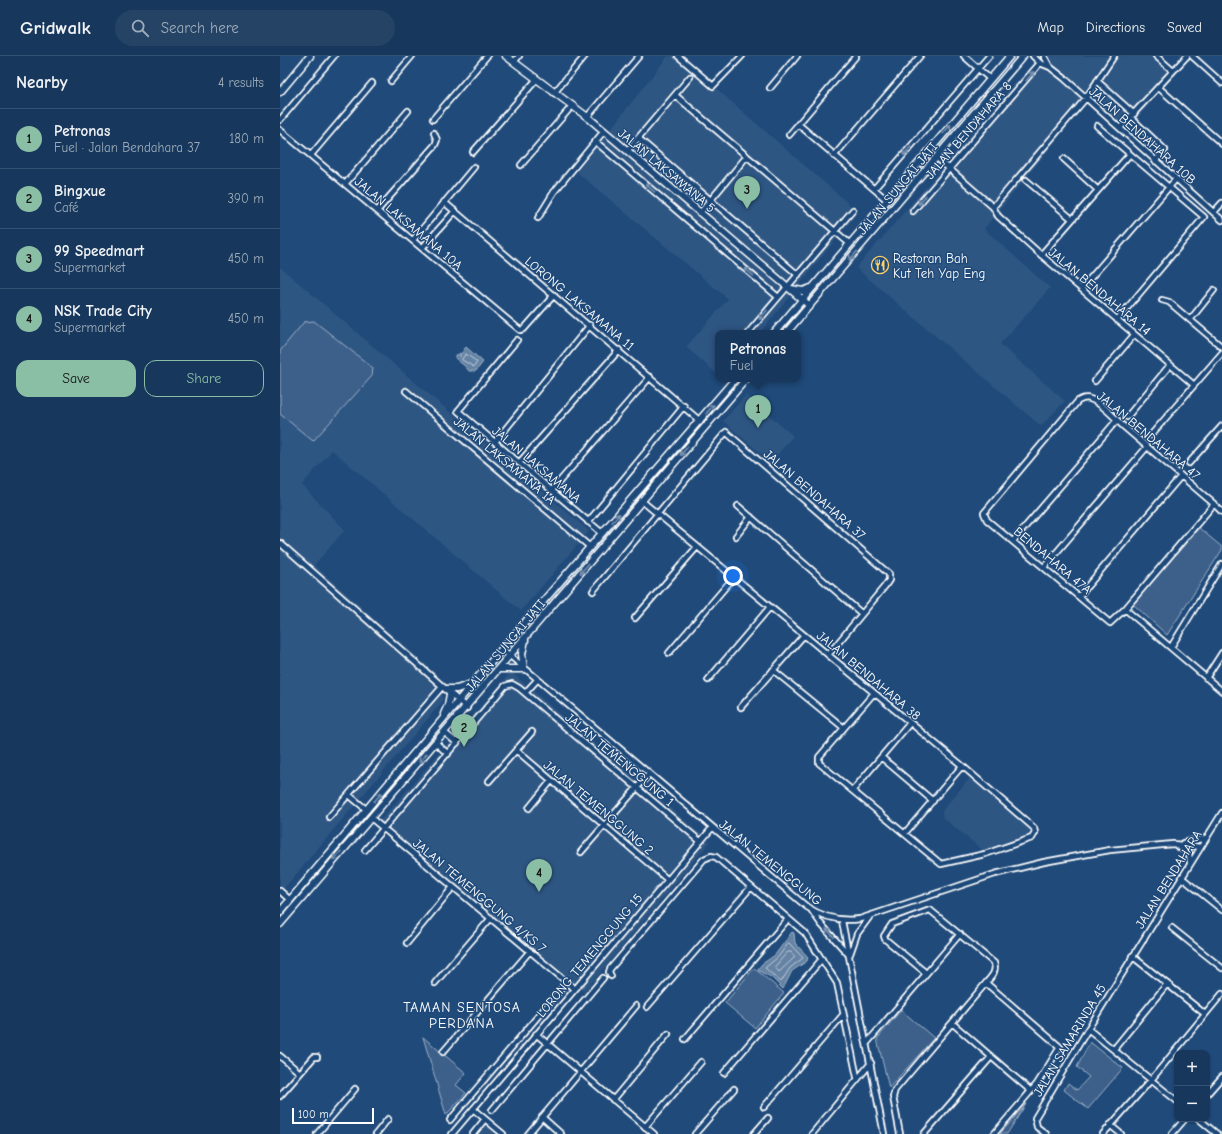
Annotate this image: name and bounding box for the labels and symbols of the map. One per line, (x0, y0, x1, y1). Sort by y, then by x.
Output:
one-way arrow (1025, 70, 1034, 81)
street label: JALAN BENDAHARA 8 (922, 78, 1015, 182)
street label: JALAN BENDAHARA 10B (1086, 84, 1199, 187)
one-way arrow (943, 124, 952, 134)
street label: JALAN LAKSAMANA 5 (615, 125, 718, 215)
street label: JALAN SUNGAI JATI (854, 139, 940, 238)
one-way arrow (902, 145, 911, 156)
street label: JALAN LAKSAMANA 10A (352, 174, 466, 273)
pin: 3 (734, 176, 760, 209)
one-way arrow (644, 183, 655, 192)
one-way arrow (918, 195, 927, 206)
street label: JALAN BENDAHARA 14 (1046, 244, 1154, 338)
one-way arrow (848, 251, 857, 262)
place label: Restoran Bah Kut Teh Yap Eng (893, 251, 985, 281)
street label: LORONG LAKSAMANA 11 (522, 253, 637, 353)
restaurant icon: Restoran Bah Kut Teh Yap Eng (870, 255, 890, 275)
one-way arrow (743, 267, 754, 276)
one-way arrow (759, 310, 768, 320)
street label: JALAN BENDAHARA 47 (1094, 388, 1203, 483)
pin: 1 (745, 395, 771, 428)
one-way arrow (706, 403, 715, 414)
street label: JALAN LAKSAMANA 1A (451, 413, 559, 507)
street label: JALAN LAKSAMANA (489, 422, 585, 506)
one-way arrow (679, 446, 689, 456)
street label: JALAN BENDAHARA 37 (761, 446, 869, 543)
one-way arrow (611, 513, 620, 523)
street label: BENDAHARA 47A (1011, 524, 1095, 598)
one-way arrow (579, 564, 588, 574)
your location (723, 566, 743, 586)
street label: JALAN SUNGAI JATI (462, 596, 548, 695)
street label: JALAN BENDAHARA 38 (814, 628, 924, 723)
street label: JALAN TEMENGGUNG 1 (562, 710, 677, 809)
pin: 2 (451, 714, 477, 747)
one-way arrow (418, 753, 427, 763)
street label: JALAN TEMENGGUNG 2 (541, 757, 657, 858)
one-way arrow (373, 792, 382, 803)
street label: JALAN TEMENGGUNG (716, 816, 825, 908)
street label: JALAN BENDAHARA (1132, 827, 1205, 931)
street label: JALAN TEMENGGUNG 4/KS 7 (410, 835, 550, 955)
one-way arrow (333, 851, 342, 862)
pin: 4 (526, 859, 552, 892)
street label: LORONG TEMENGGUNG 15 (533, 890, 645, 1020)
one-way arrow (825, 928, 834, 938)
street label: JALAN SAMARINDA 45 (1030, 981, 1109, 1099)
district label: TAMAN SENTOSA PERDANA (403, 999, 521, 1032)
scale bar (292, 1106, 374, 1125)

